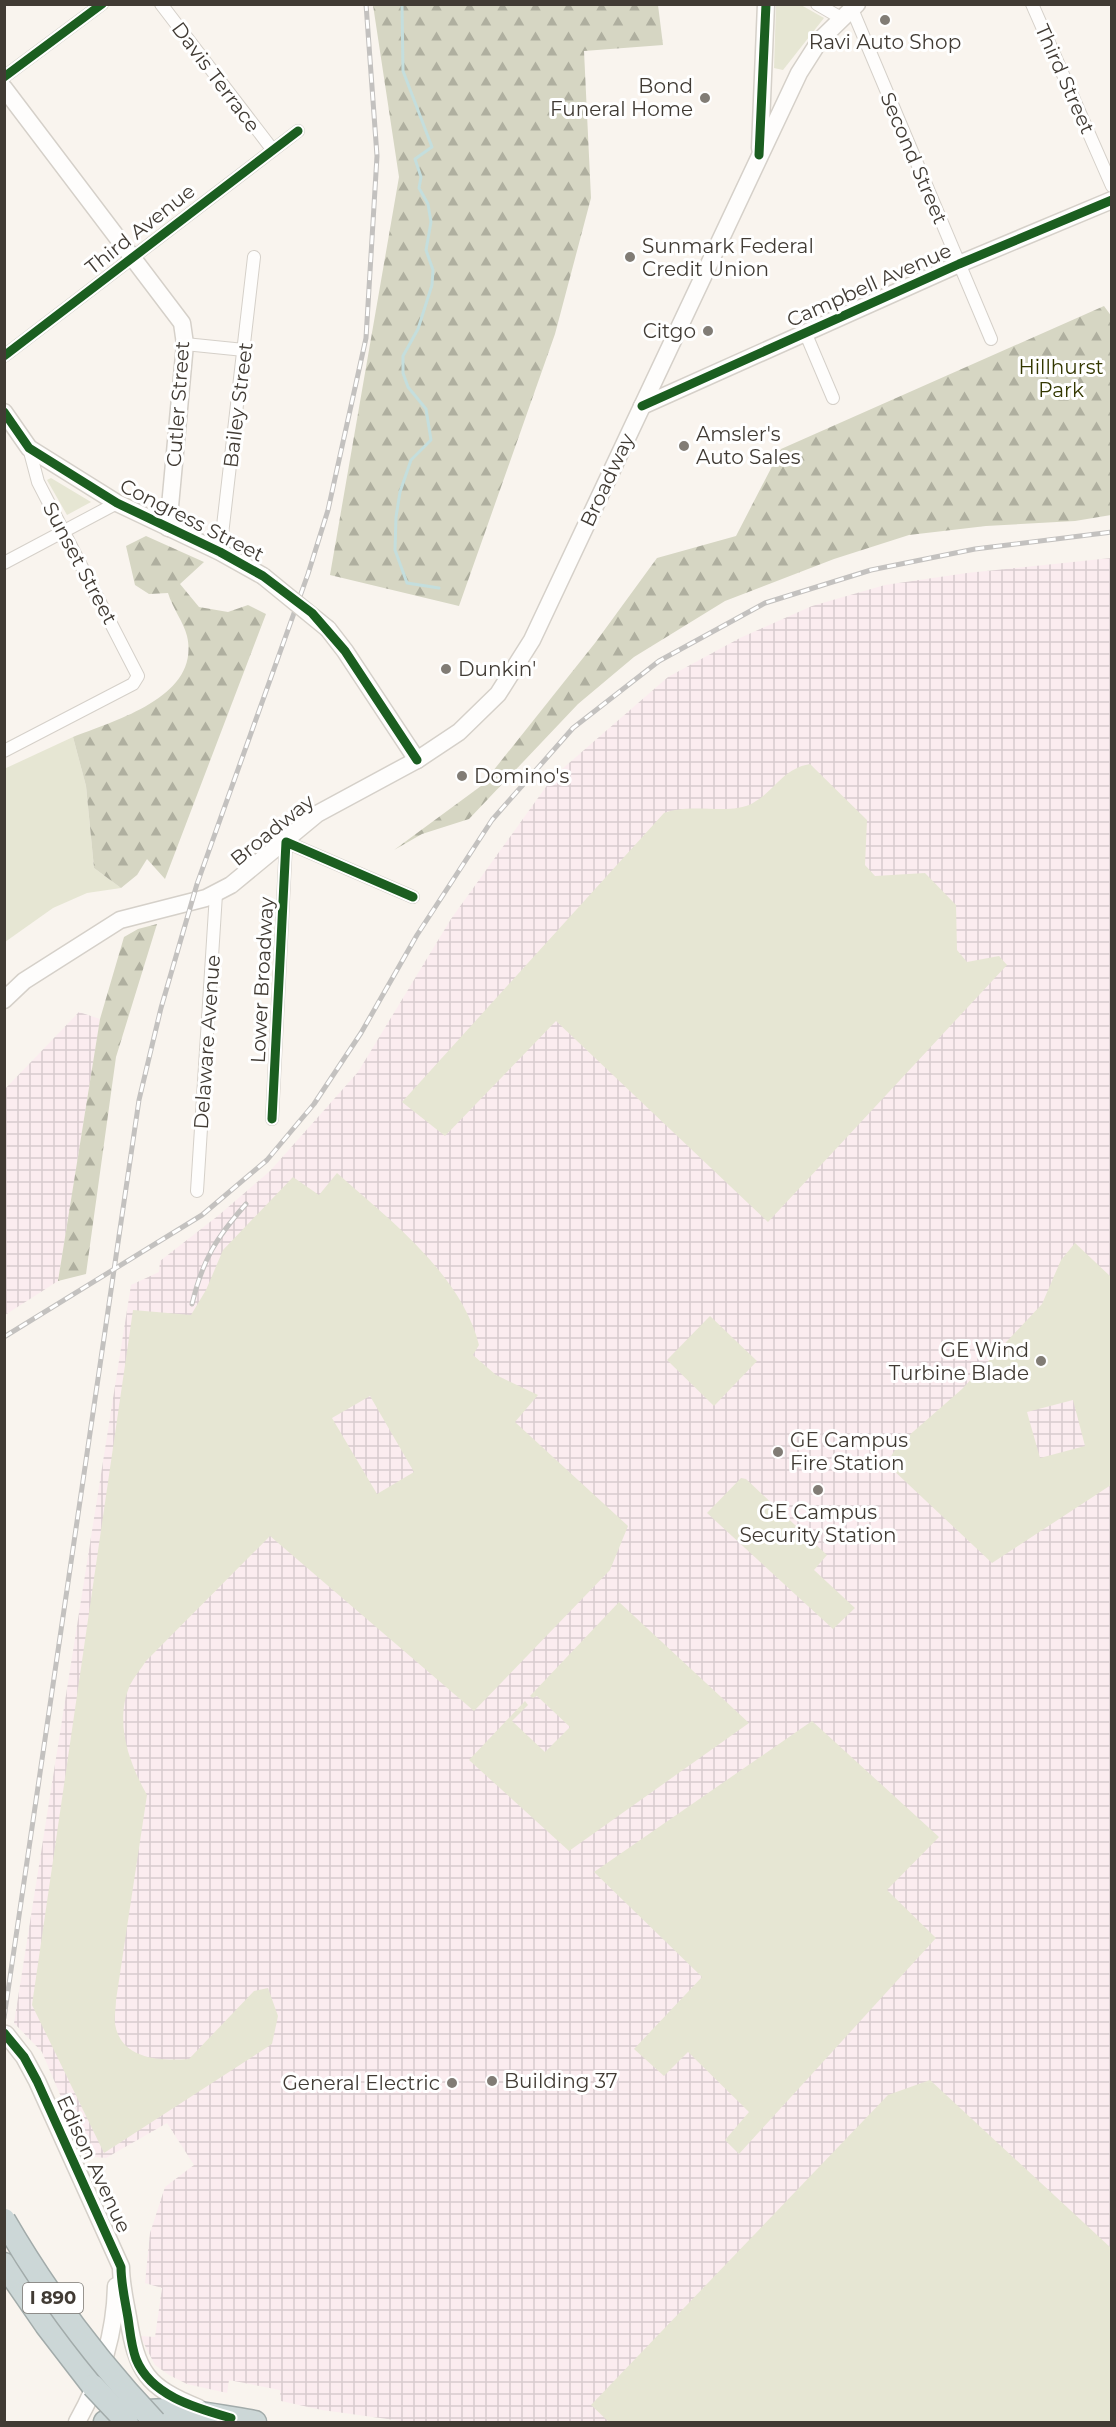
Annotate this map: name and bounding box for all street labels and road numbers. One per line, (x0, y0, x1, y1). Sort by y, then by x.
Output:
street label: Davis Terrace (167, 17, 265, 137)
street label: Third Street (1030, 20, 1100, 138)
street label: Second Street (875, 89, 953, 227)
street label: Third Avenue (80, 179, 200, 279)
street label: Campbell Avenue (783, 238, 955, 332)
street label: Cutler Street (162, 340, 194, 468)
street label: Bailey Street (218, 341, 258, 469)
street label: Broadway (575, 429, 639, 530)
street label: Congress Street (116, 473, 268, 567)
street label: Sunset Street (38, 498, 122, 628)
street label: Broadway (226, 789, 319, 871)
street label: Lower Broadway (246, 896, 278, 1064)
street label: Delaware Avenue (189, 954, 225, 1130)
street label: Edison Avenue (52, 2092, 136, 2236)
road number: I 890 (23, 2283, 83, 2313)

